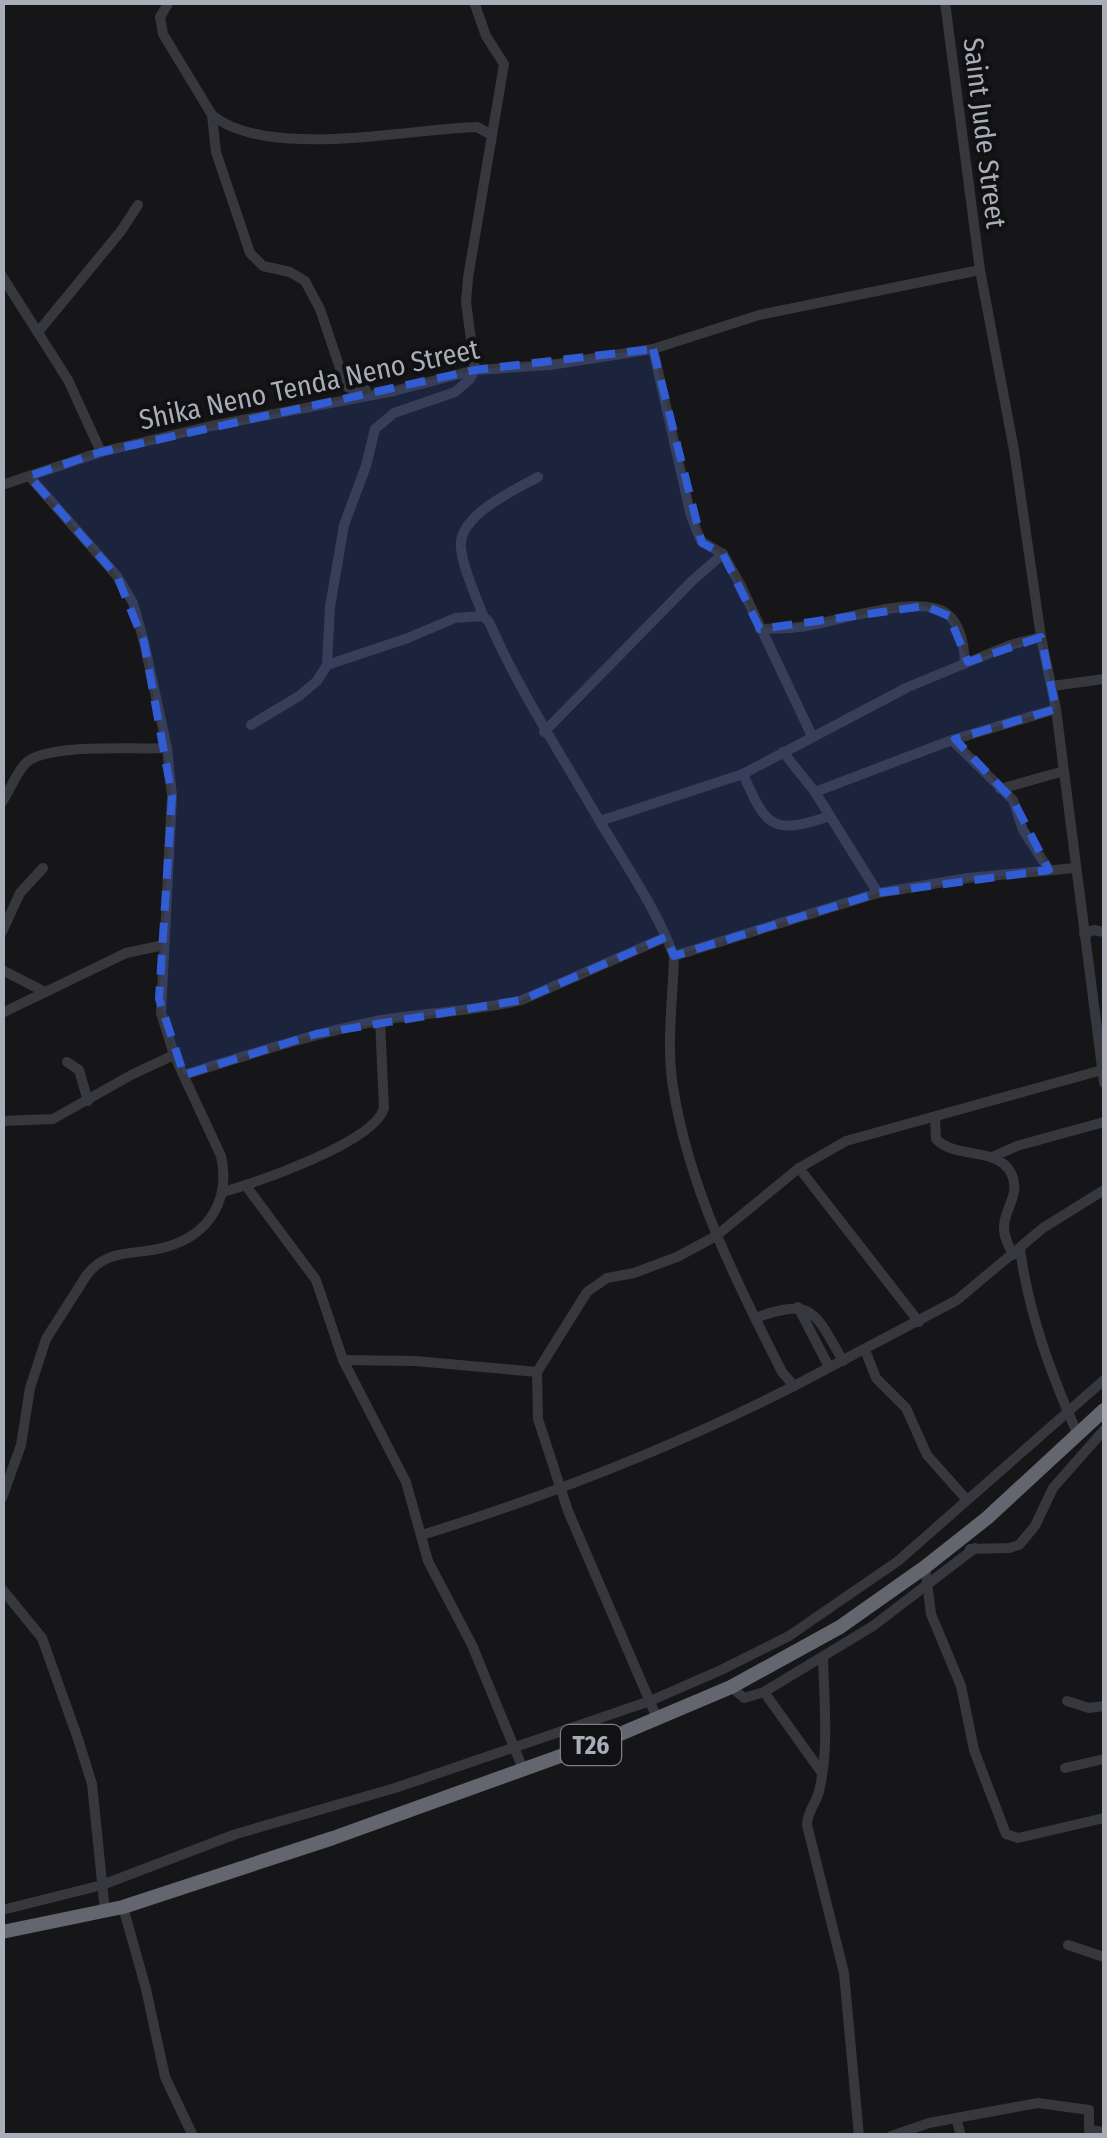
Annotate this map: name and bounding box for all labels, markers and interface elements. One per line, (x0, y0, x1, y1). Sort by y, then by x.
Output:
street label: Saint Jude Street (956, 36, 1013, 231)
street label: Shika Neno Tenda Neno Street (136, 332, 483, 437)
road number: T26 (561, 1725, 621, 1765)

